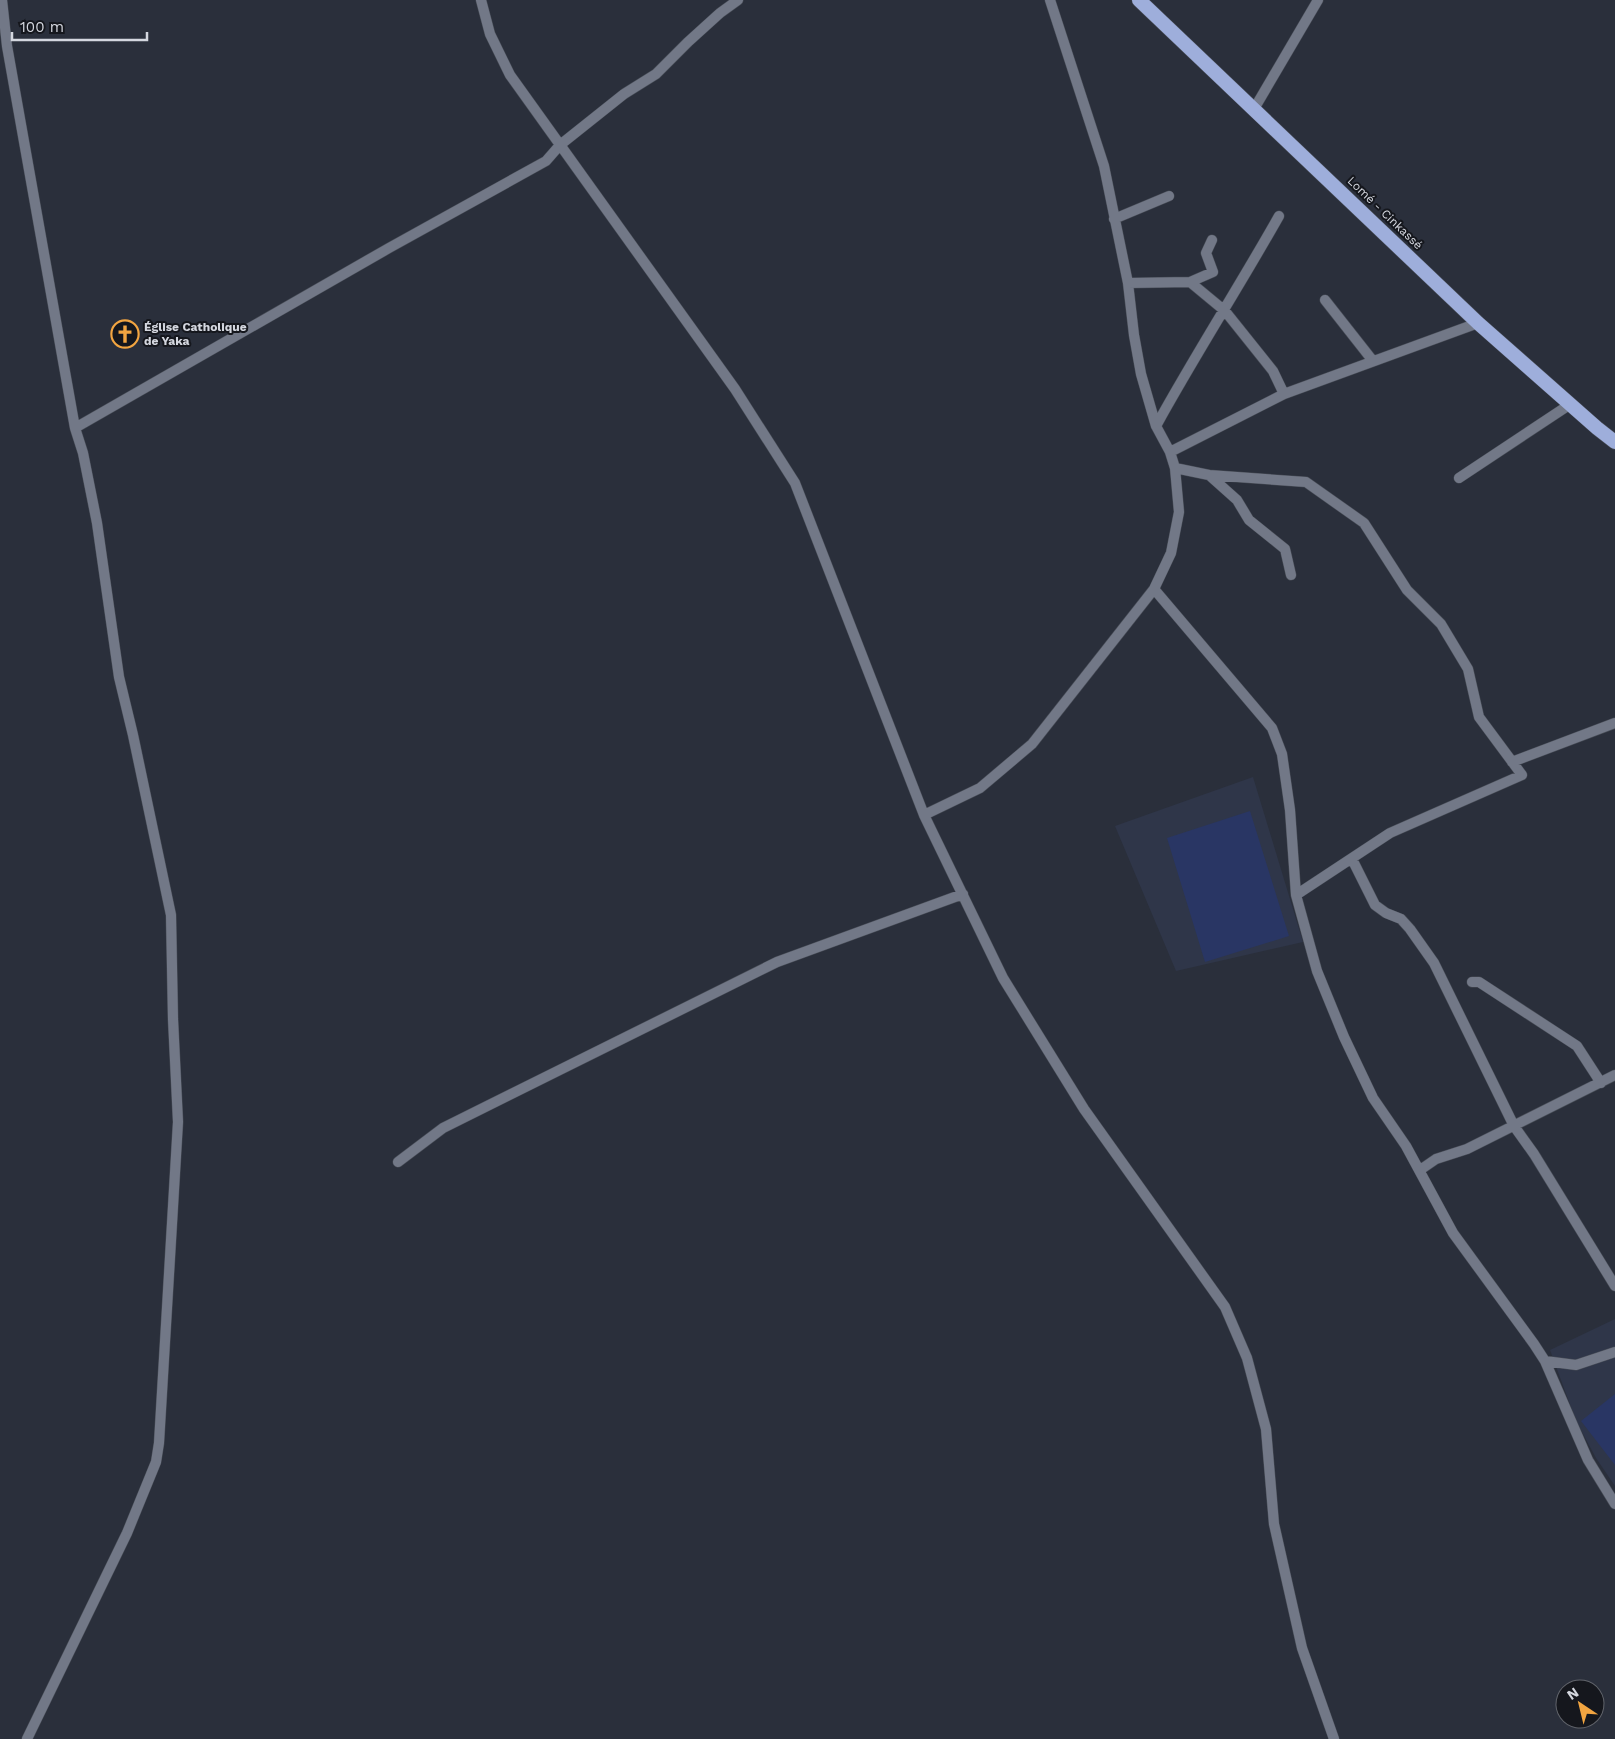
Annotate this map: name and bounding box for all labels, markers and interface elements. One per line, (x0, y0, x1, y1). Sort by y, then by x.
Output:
scale bar (12, 10, 148, 42)
text: 100 m (20, 18, 64, 36)
street label: Lomé - Cinkassé (1345, 174, 1425, 252)
church icon: Église Catholique de Yaka (110, 319, 140, 349)
place label: Église Catholique de Yaka (144, 320, 247, 348)
north arrow (1555, 1679, 1605, 1729)
text: N (1564, 1684, 1581, 1703)

